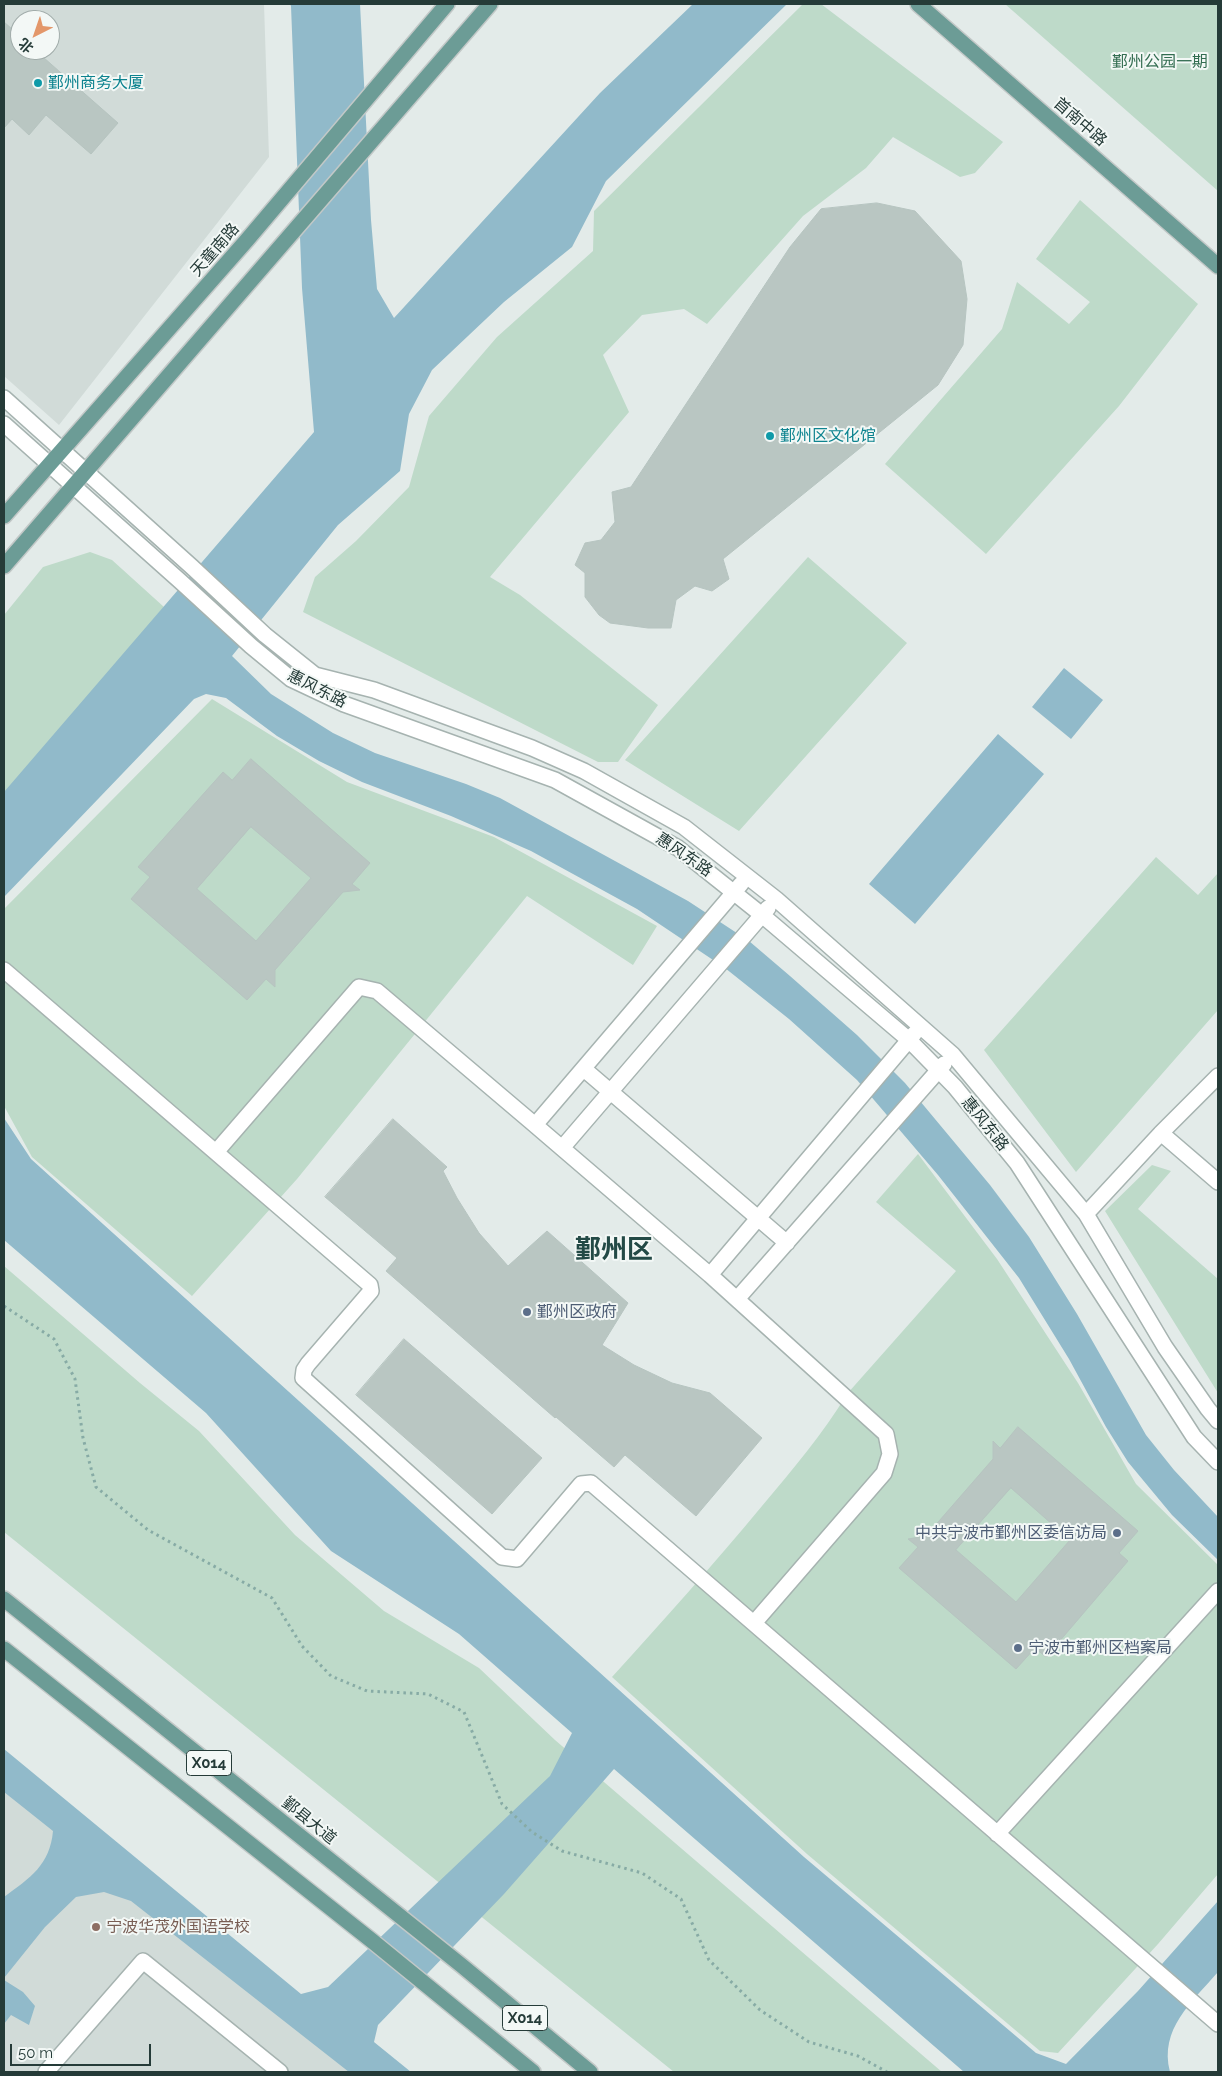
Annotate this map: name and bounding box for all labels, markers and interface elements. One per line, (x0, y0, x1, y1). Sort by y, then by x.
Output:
north arrow (10, 10, 60, 60)
text: 北 (15, 35, 36, 56)
park label: 鄞州公园一期 (1112, 52, 1208, 72)
place label: 鄞州商务大厦 (48, 73, 144, 93)
marker: 鄞州商务大厦 (32, 77, 44, 89)
street label: 首南中路 (1050, 94, 1110, 150)
street label: 天童南路 (187, 220, 243, 280)
place label: 鄞州区文化馆 (780, 426, 876, 446)
marker: 鄞州区文化馆 (764, 430, 776, 442)
street label: 惠风东路 (284, 666, 350, 712)
street label: 惠风东路 (652, 829, 716, 881)
street label: 惠风东路 (957, 1093, 1013, 1155)
district label: 鄞州区 (575, 1234, 653, 1266)
place label: 鄞州区政府 (537, 1302, 617, 1322)
marker: 鄞州区政府 (521, 1306, 533, 1318)
place label: 中共宁波市鄞州区委信访局 (915, 1523, 1107, 1543)
marker: 中共宁波市鄞州区委信访局 (1111, 1527, 1123, 1539)
place label: 宁波市鄞州区档案局 (1028, 1638, 1172, 1658)
marker: 宁波市鄞州区档案局 (1012, 1642, 1024, 1654)
road number: X014 (186, 1750, 232, 1776)
street label: 鄞县大道 (278, 1793, 340, 1849)
place label: 宁波华茂外国语学校 (106, 1917, 250, 1937)
marker: 宁波华茂外国语学校 (90, 1921, 102, 1933)
road number: X014 (502, 2006, 548, 2030)
scale bar (12, 2034, 154, 2066)
text: 50 m (18, 2044, 53, 2062)

